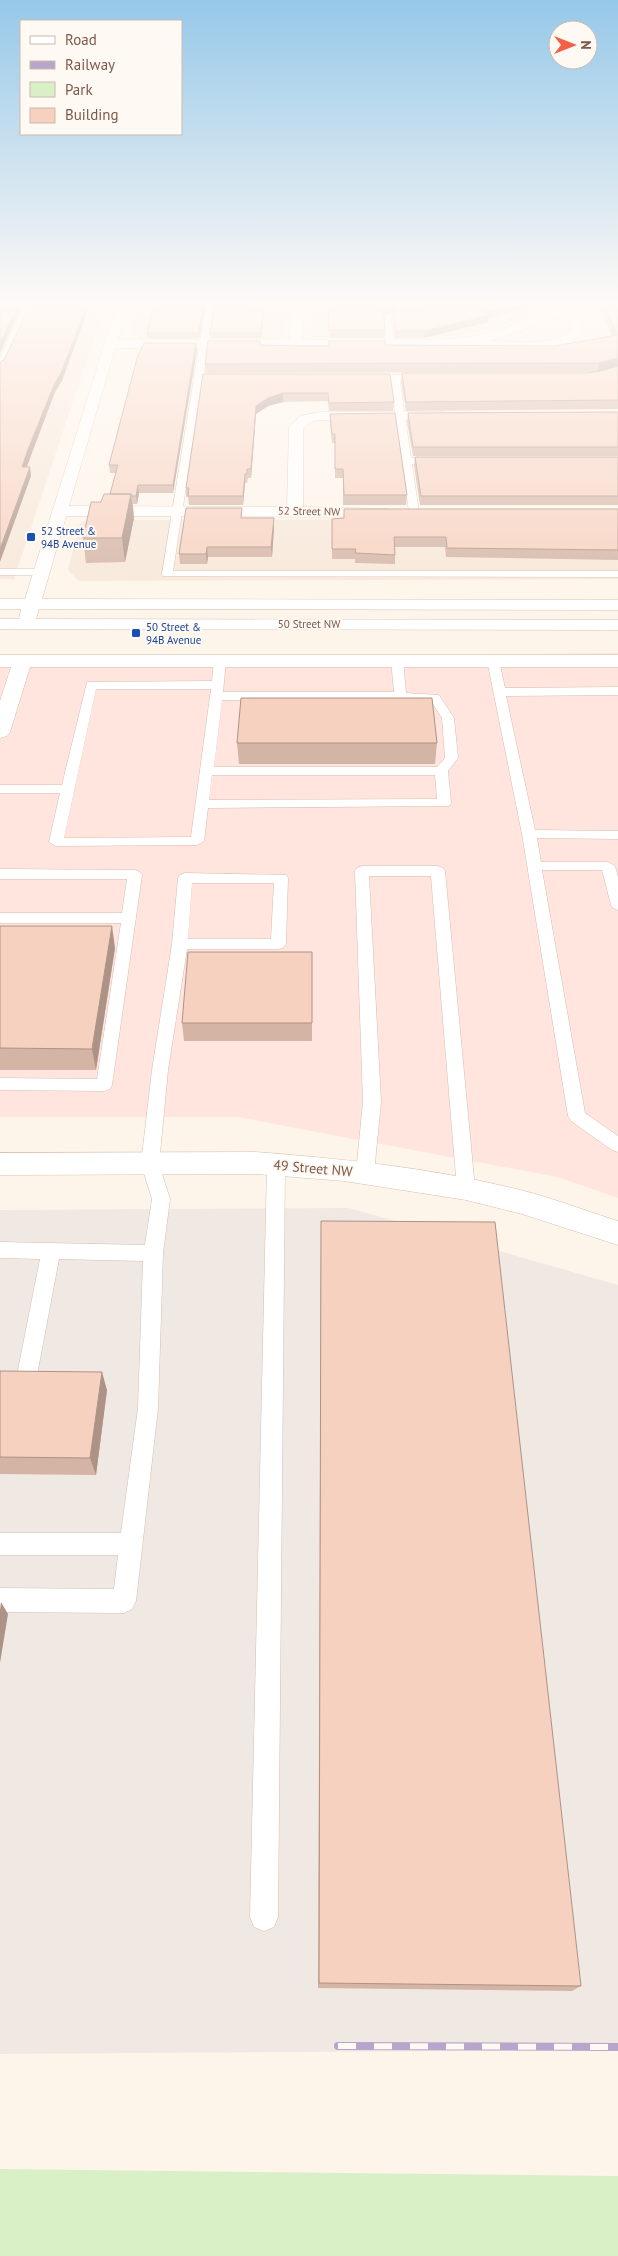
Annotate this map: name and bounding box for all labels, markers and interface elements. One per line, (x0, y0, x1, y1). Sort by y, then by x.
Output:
legend (20, 20, 182, 135)
north arrow (548, 20, 598, 70)
text: Road (65, 30, 97, 49)
text: N (577, 40, 595, 50)
text: Railway (65, 55, 115, 74)
text: Park (65, 80, 93, 99)
text: Building (65, 105, 119, 124)
street label: 52 Street NW (278, 503, 341, 519)
place label: 52 Street & 94B Avenue (41, 524, 97, 551)
marker: 52 Street & 94B Avenue (25, 531, 37, 543)
street label: 50 Street NW (278, 617, 341, 631)
place label: 50 Street & 94B Avenue (146, 620, 202, 647)
marker: 50 Street & 94B Avenue (130, 627, 142, 639)
street label: 49 Street NW (273, 1156, 354, 1180)

